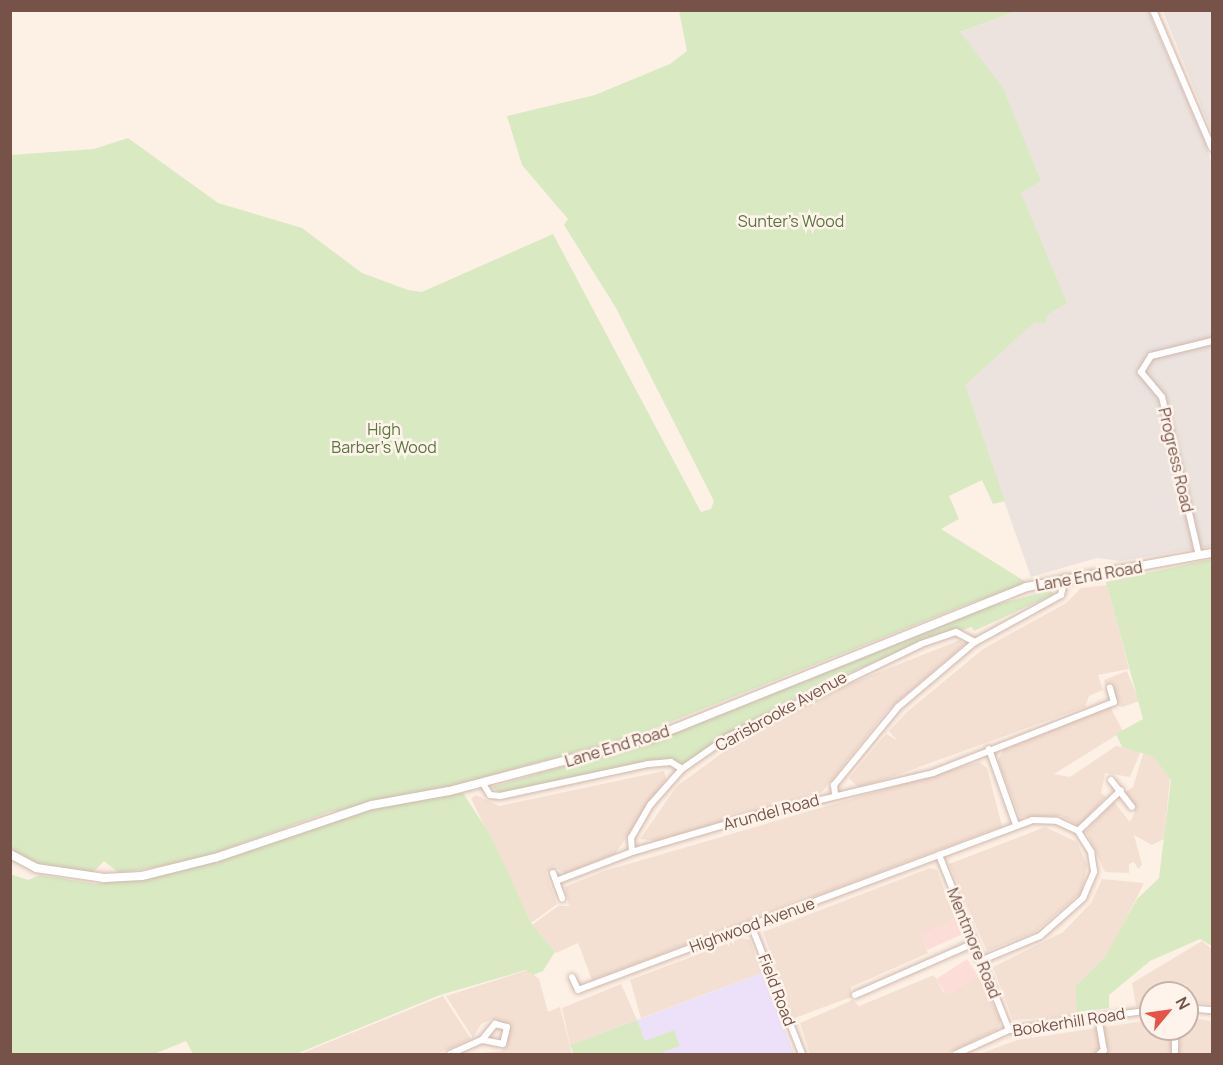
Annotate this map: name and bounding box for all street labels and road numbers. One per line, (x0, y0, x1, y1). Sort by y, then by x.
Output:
street label: Progress Road (1155, 406, 1197, 514)
street label: Lane End Road (1034, 557, 1144, 595)
street label: Carisbrooke Avenue (712, 667, 850, 755)
street label: Lane End Road (562, 721, 672, 771)
street label: Arundel Road (721, 790, 821, 834)
street label: Mentmore Road (943, 885, 1005, 1001)
street label: Highwood Avenue (687, 893, 817, 957)
street label: Field Road (755, 951, 799, 1029)
street label: Bookerhill Road (1011, 1004, 1127, 1040)

